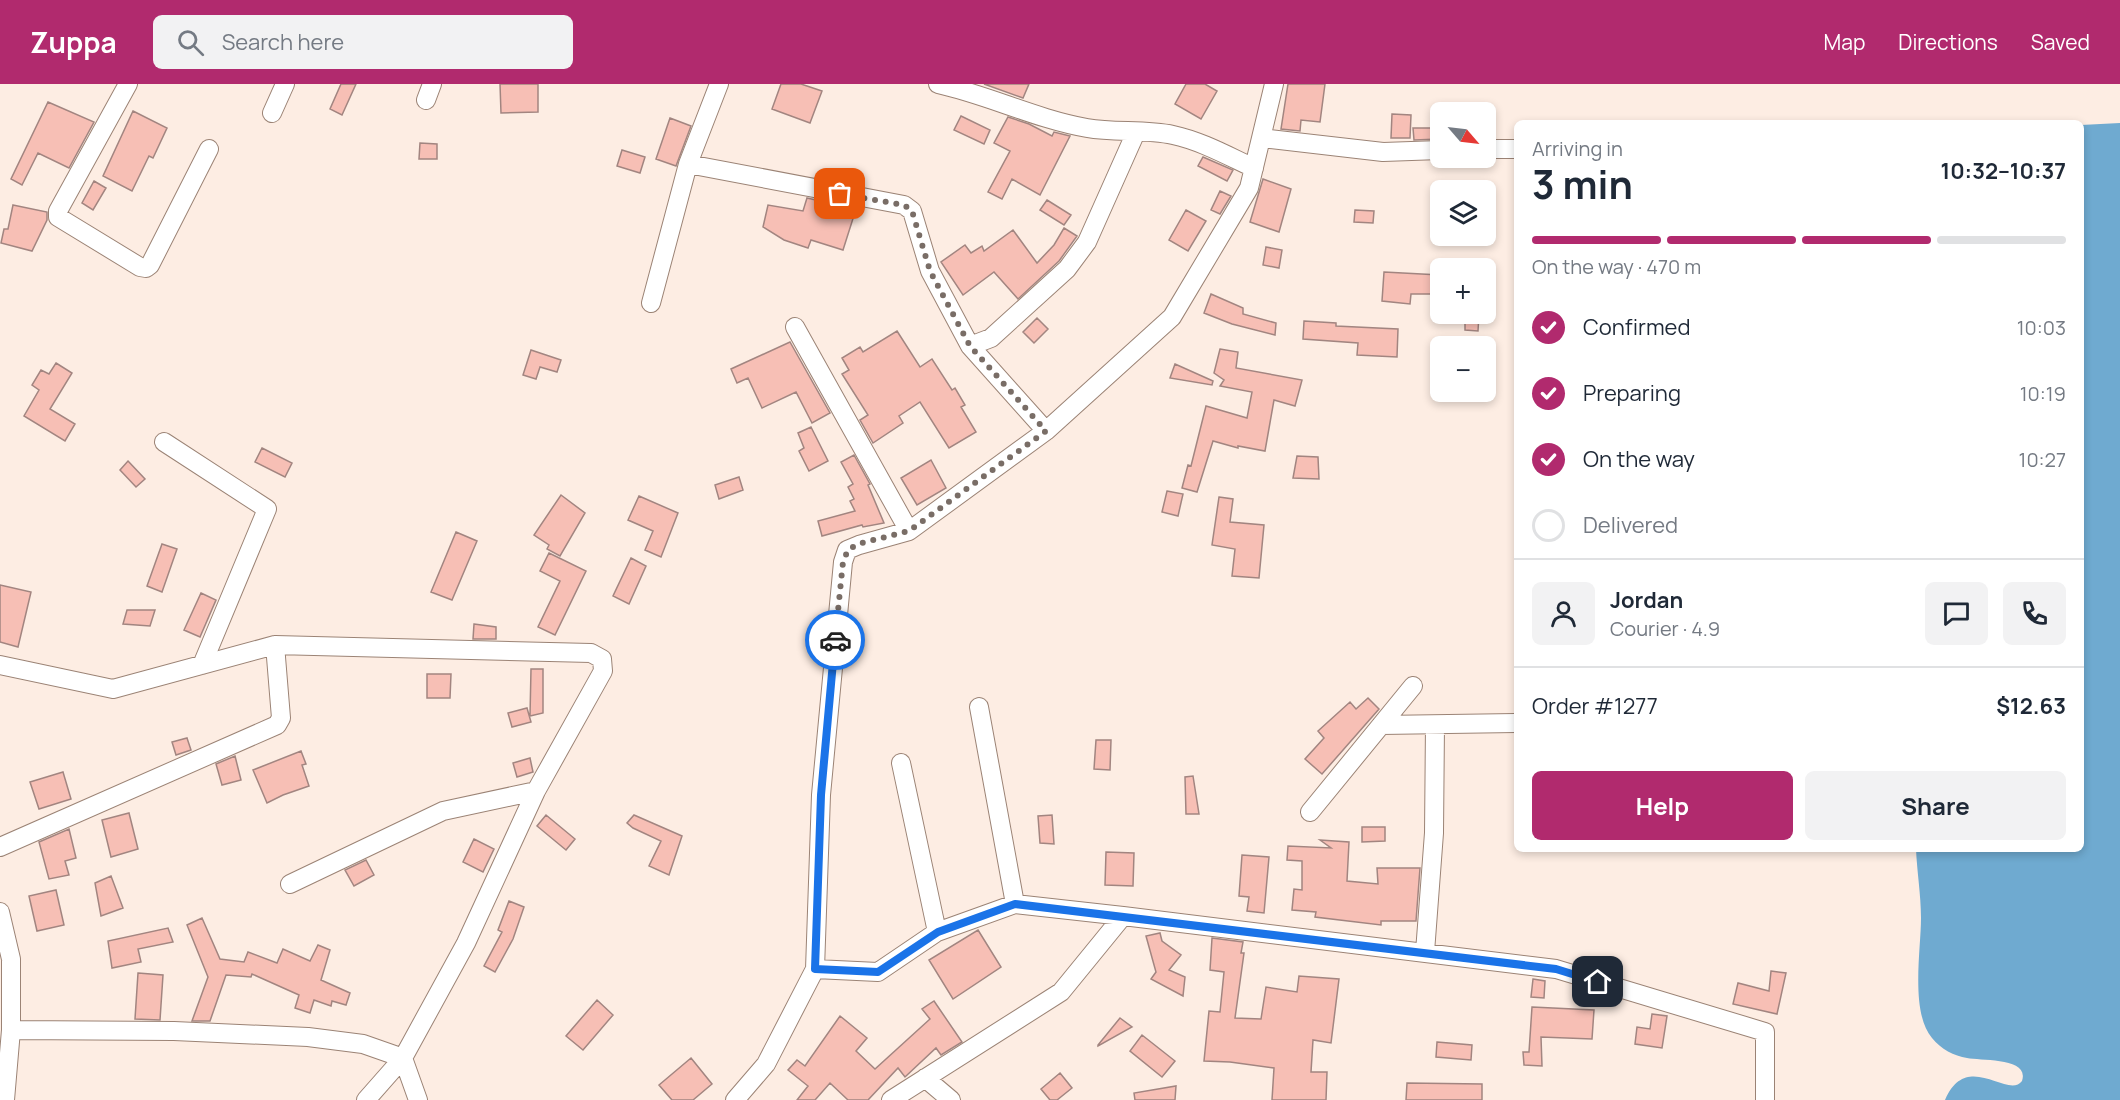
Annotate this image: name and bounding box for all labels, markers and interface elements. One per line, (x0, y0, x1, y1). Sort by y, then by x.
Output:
search box (153, 15, 573, 69)
text: Zuppa (30, 23, 117, 61)
icon: search (174, 26, 207, 59)
text: Search here (222, 27, 344, 57)
text: Map (1824, 28, 1865, 56)
text: Directions (1898, 28, 1998, 56)
text: Saved (2031, 28, 2090, 56)
north arrow (1430, 102, 1496, 168)
map controls (1430, 102, 1496, 402)
text: Arriving in (1532, 135, 1623, 162)
text: 10:32–10:37 (1941, 156, 2066, 186)
text: 3 min (1532, 157, 1633, 211)
pin (814, 168, 865, 219)
icon: bag (823, 177, 856, 210)
button: layers (1430, 180, 1496, 246)
text: On the way · 470 m (1532, 253, 1701, 280)
button: + (1430, 258, 1496, 324)
icon: check (1532, 311, 1565, 344)
text: Confirmed (1583, 312, 1691, 342)
text: 10:03 (2017, 314, 2066, 341)
button: − (1430, 336, 1496, 402)
icon: check (1532, 377, 1565, 410)
text: Preparing (1583, 378, 1681, 408)
text: 10:19 (2020, 380, 2066, 407)
icon: check (1532, 443, 1565, 476)
text: On the way (1583, 444, 1695, 474)
text: 10:27 (2019, 446, 2066, 473)
text: Delivered (1583, 510, 1678, 540)
button: person (1532, 582, 1595, 645)
button: chat (1925, 582, 1988, 645)
button: phone (2003, 582, 2066, 645)
text: Jordan (1610, 585, 1683, 615)
courier (805, 610, 865, 670)
text: Courier · 4.9 (1610, 615, 1720, 642)
icon: car (819, 624, 852, 657)
text: Order #1277 (1532, 691, 1658, 721)
text: $12.63 (1996, 691, 2066, 721)
button: Help (1532, 771, 1793, 840)
button: Share (1805, 771, 2066, 840)
pin (1572, 956, 1623, 1007)
icon: home (1581, 965, 1614, 998)

